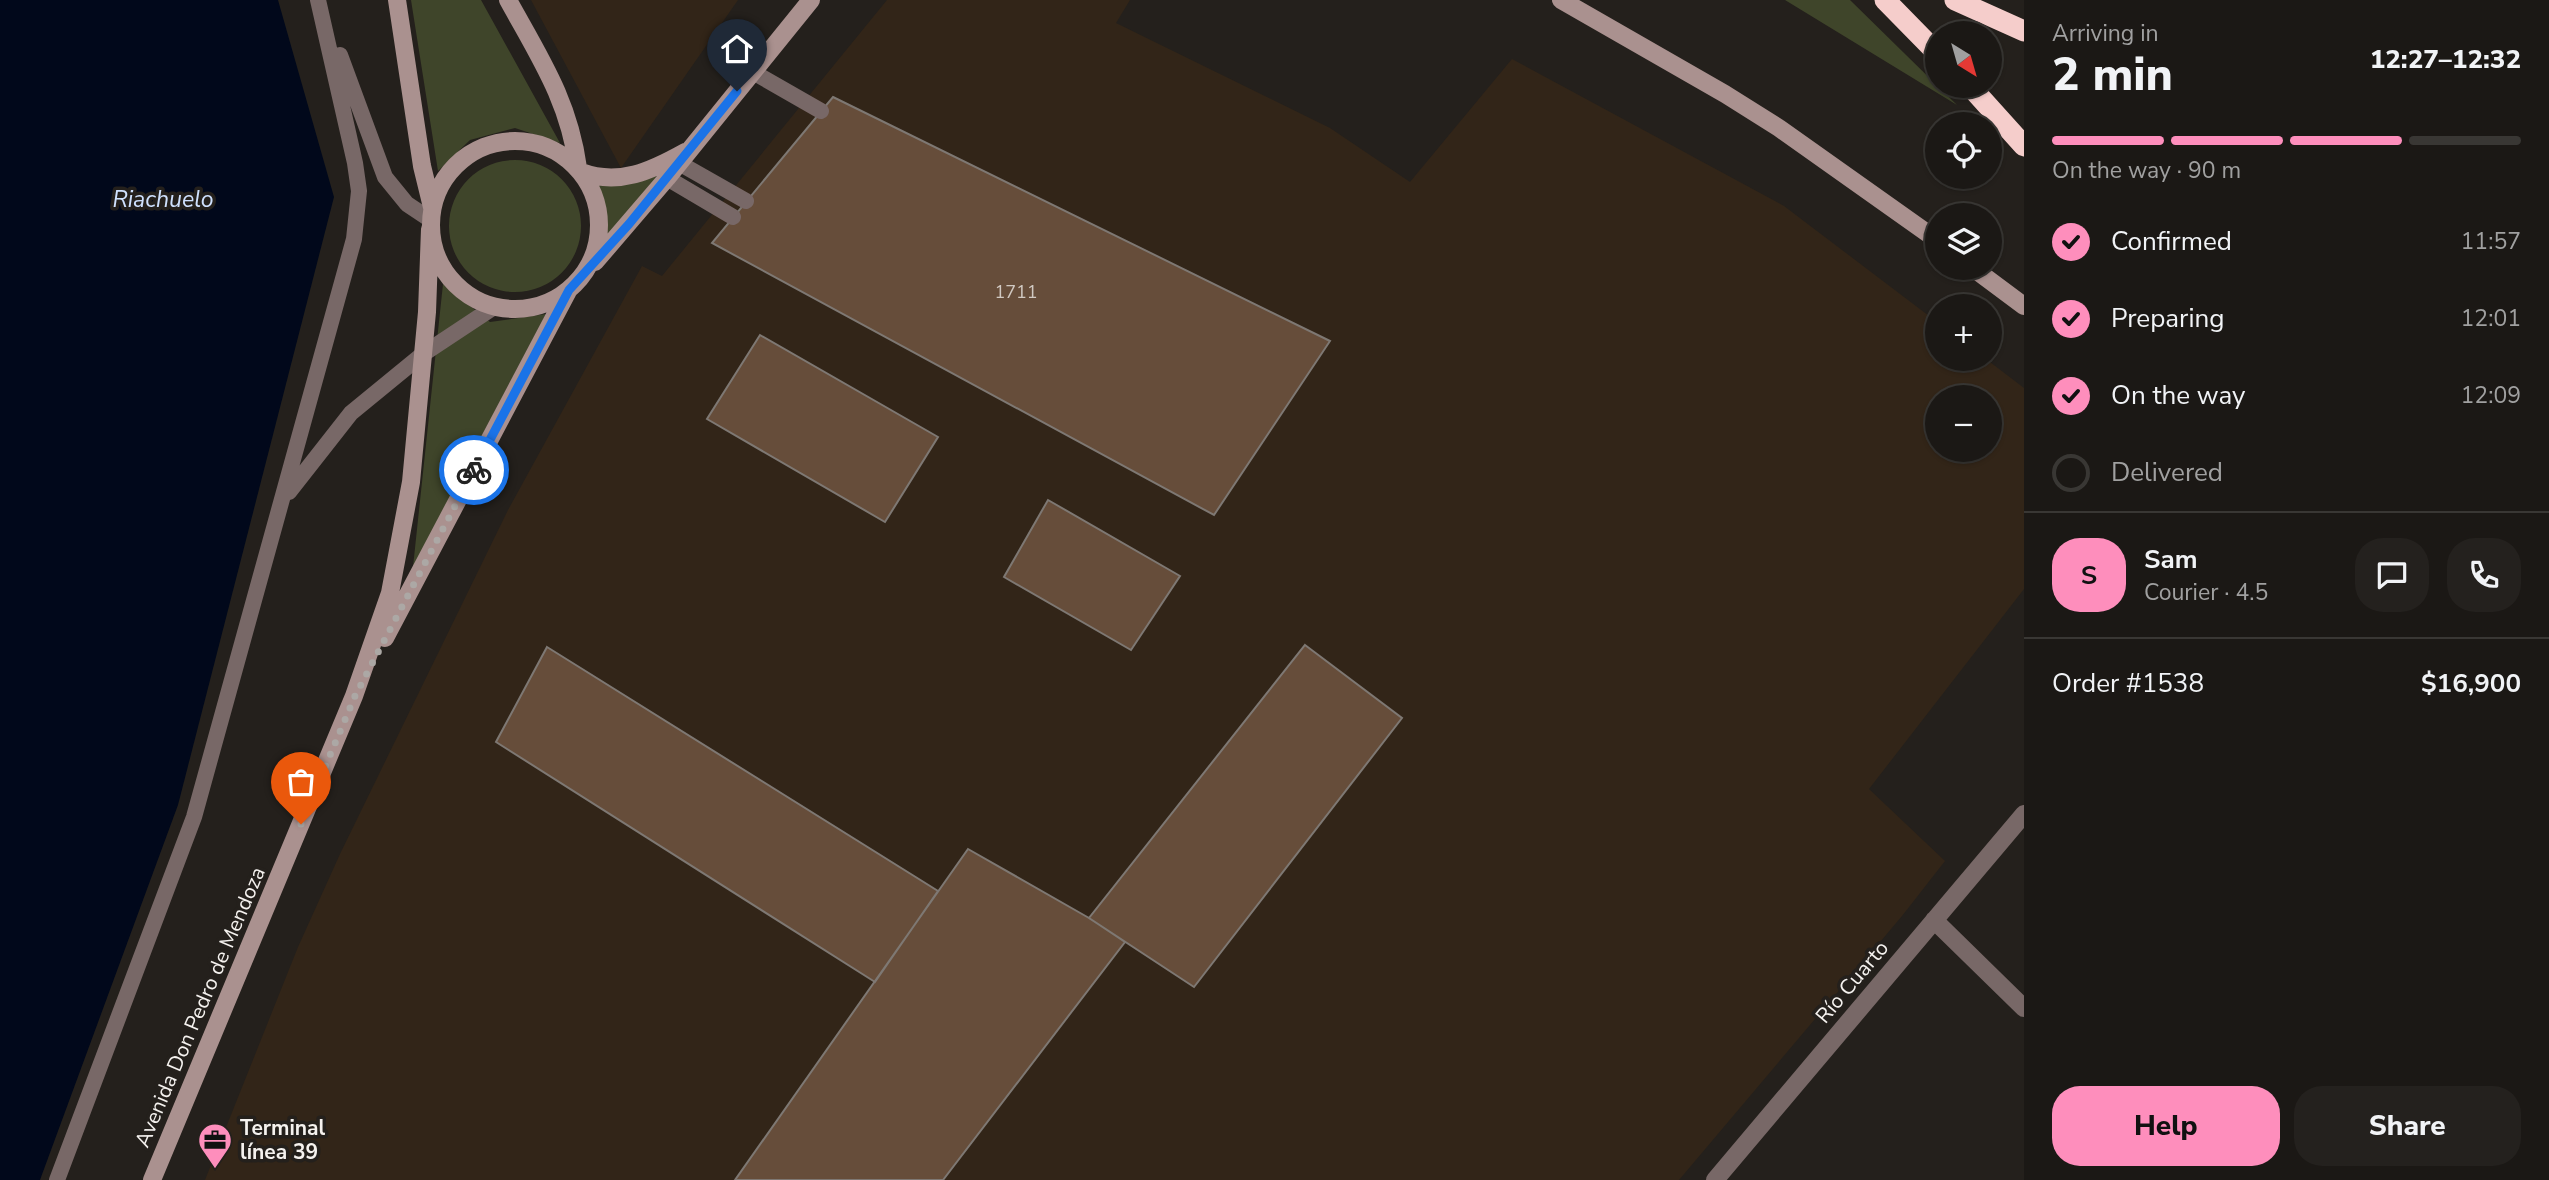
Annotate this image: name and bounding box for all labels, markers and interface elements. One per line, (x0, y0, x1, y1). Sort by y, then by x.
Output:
text: Arriving in (2052, 18, 2159, 49)
pin (707, 19, 767, 91)
north arrow (1925, 21, 2002, 98)
map controls (1925, 21, 2002, 462)
icon: home (718, 30, 756, 68)
text: 12:27–12:32 (2370, 42, 2521, 77)
text: 2 min (2052, 43, 2173, 106)
button: locate (1925, 112, 2002, 189)
text: On the way · 90 m (2052, 155, 2241, 186)
water label: Riachuelo (112, 184, 214, 215)
button: layers (1925, 203, 2002, 280)
icon: check (2052, 223, 2090, 261)
text: Confirmed (2111, 224, 2232, 259)
text: 11:57 (2461, 226, 2521, 257)
house number: 1711 (994, 280, 1038, 304)
button: + (1925, 294, 2002, 371)
icon: check (2052, 300, 2090, 338)
text: Preparing (2111, 301, 2224, 336)
text: 12:01 (2461, 303, 2521, 334)
icon: check (2052, 377, 2090, 415)
text: On the way (2111, 378, 2245, 413)
text: 12:09 (2461, 380, 2521, 411)
button: − (1925, 385, 2002, 462)
courier (439, 435, 509, 505)
icon: bike (455, 451, 493, 489)
text: Delivered (2111, 455, 2223, 490)
button: chat (2355, 538, 2429, 612)
button: phone (2447, 538, 2521, 612)
text: Sam (2144, 542, 2197, 577)
text: S (2081, 558, 2097, 593)
text: Courier · 4.5 (2144, 577, 2268, 608)
text: Order #1538 (2052, 666, 2204, 701)
text: $16,900 (2421, 666, 2521, 701)
pin (271, 752, 331, 824)
icon: bag (282, 763, 320, 801)
street label: Avenida Don Pedro de Mendoza (128, 863, 272, 1151)
street label: Río Cuarto (1809, 935, 1895, 1029)
button: Help (2052, 1086, 2280, 1166)
button: Share (2294, 1086, 2521, 1166)
place label: Terminal línea 39 (240, 1114, 326, 1166)
office icon: Terminal línea 39 (196, 1121, 234, 1170)

